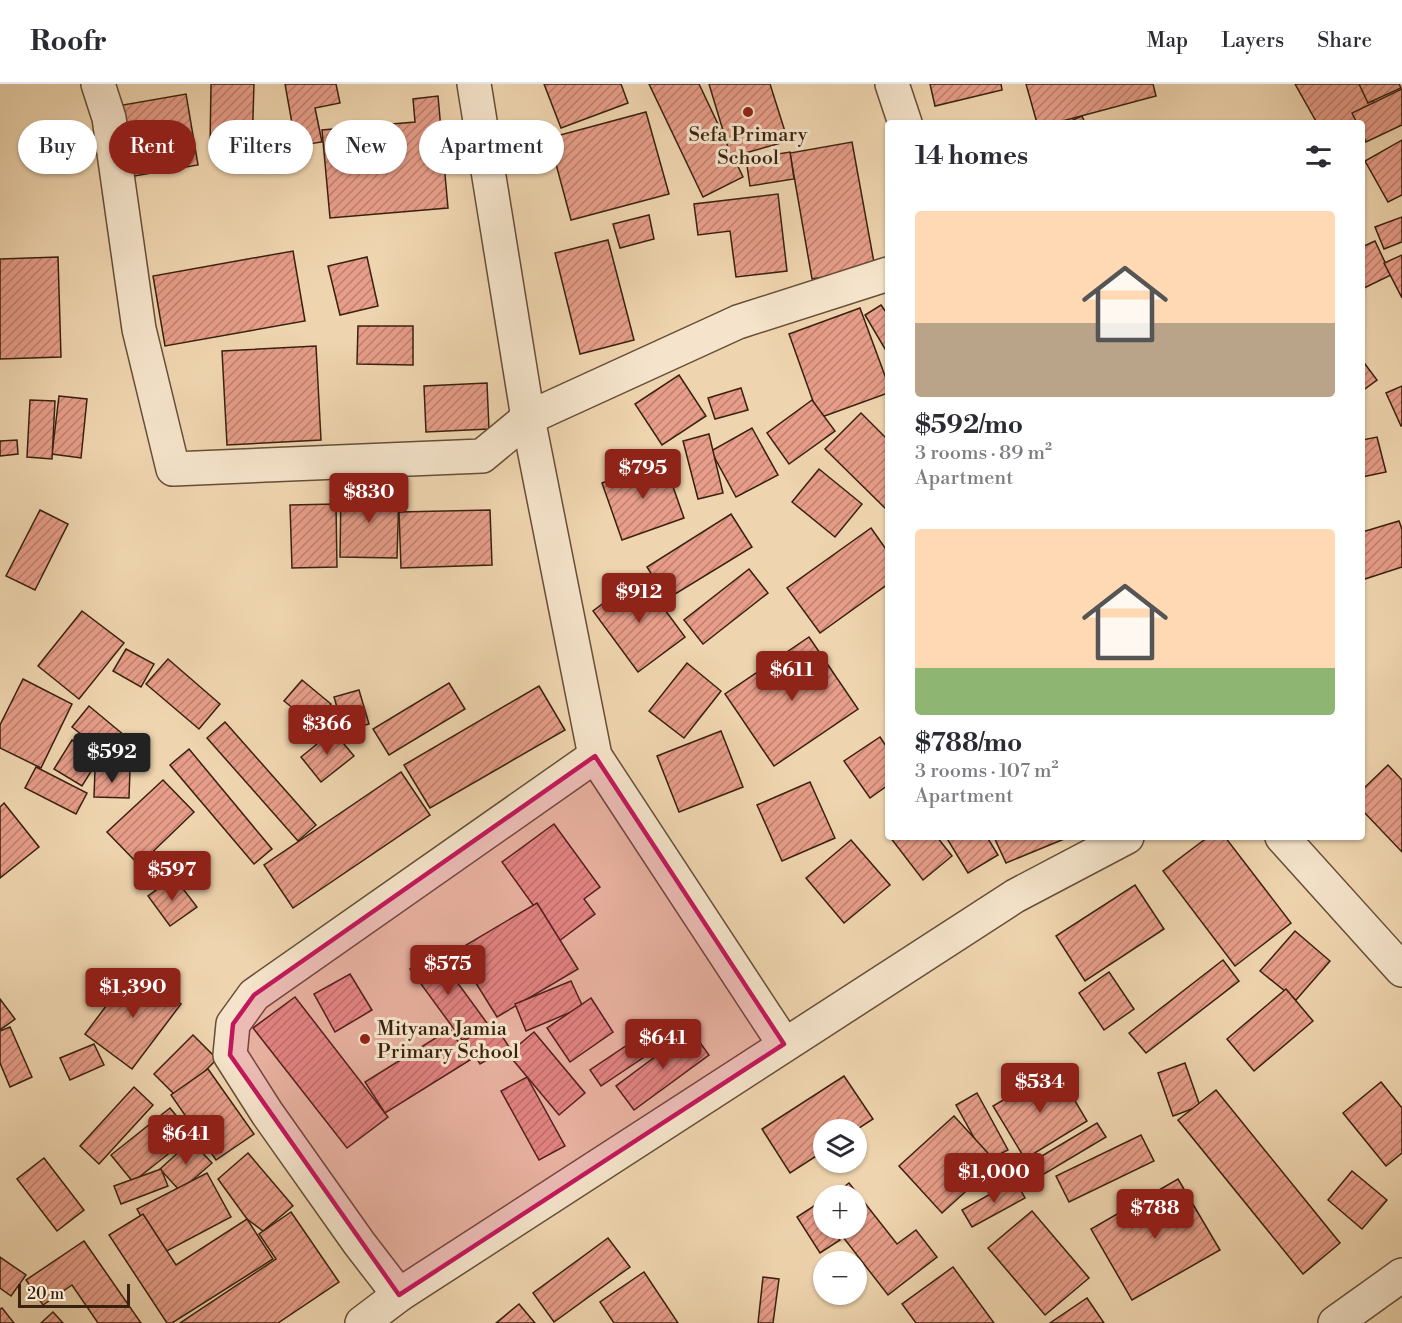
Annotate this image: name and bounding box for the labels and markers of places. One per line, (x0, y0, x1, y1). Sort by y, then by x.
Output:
marker: Sefa Primary School (741, 105, 755, 119)
place label: Sefa Primary School (688, 123, 808, 171)
pin: $795 (607, 449, 679, 500)
pin: $830 (333, 473, 405, 524)
pin: $912 (603, 573, 675, 624)
pin: $611 (756, 651, 828, 702)
pin: $366 (291, 705, 363, 756)
pin: $592 (76, 733, 148, 784)
pin: $597 (136, 851, 208, 902)
pin: $575 (412, 945, 484, 996)
pin: $1,390 (84, 968, 182, 1019)
place label: Mityana Jamia Primary School (377, 1017, 519, 1065)
pin: $641 (627, 1019, 699, 1070)
marker: Mityana Jamia Primary School (358, 1032, 372, 1046)
pin: $534 (1004, 1063, 1076, 1114)
pin: $641 (150, 1115, 222, 1166)
pin: $1,000 (945, 1153, 1043, 1204)
pin: $788 (1119, 1189, 1191, 1240)

